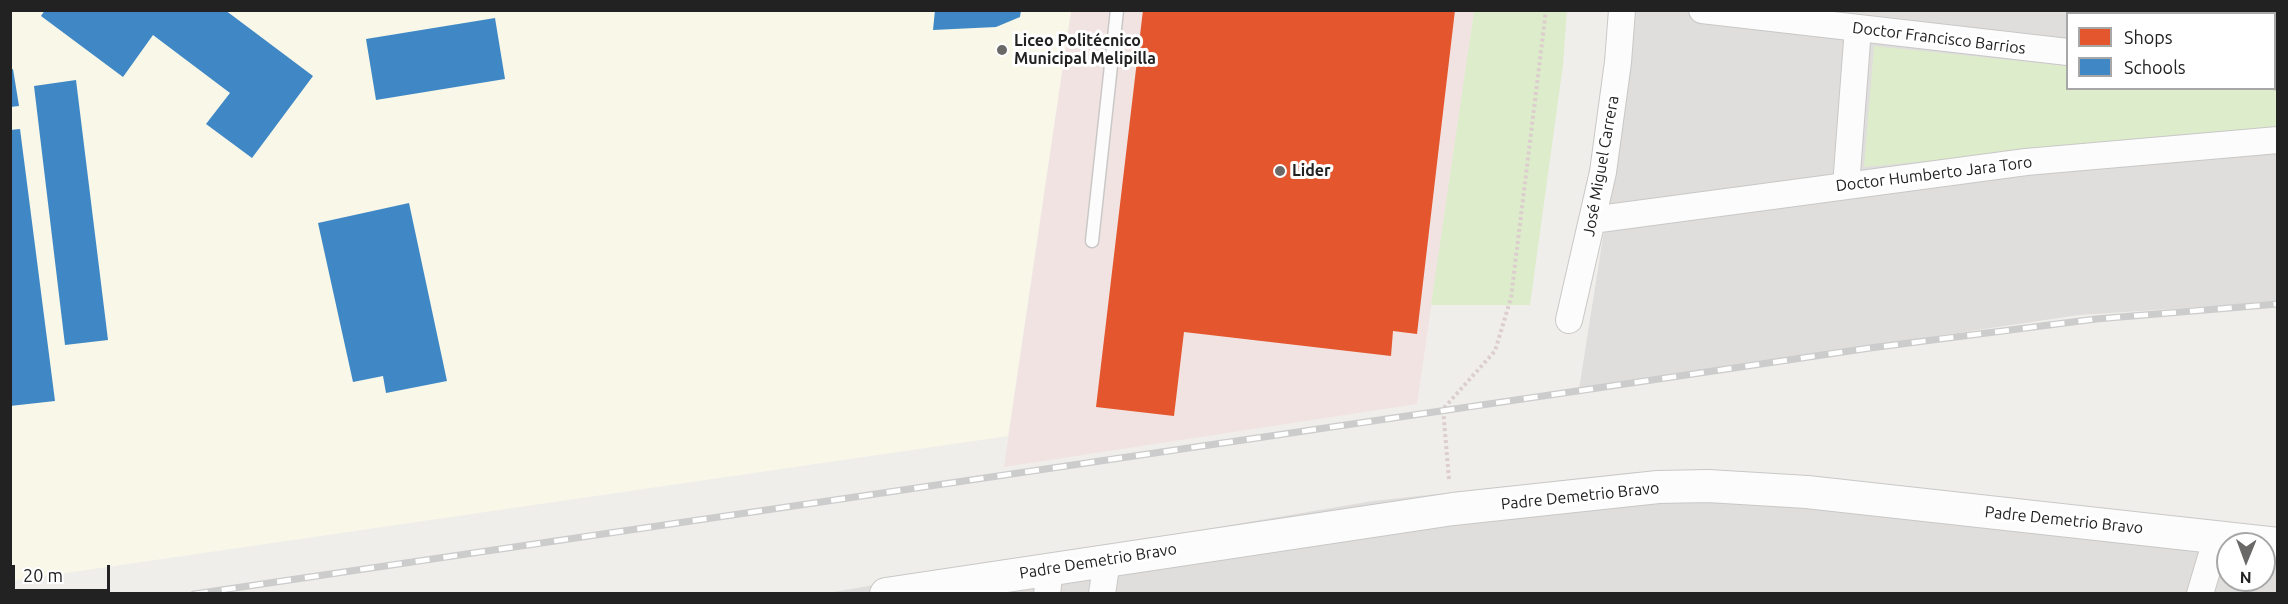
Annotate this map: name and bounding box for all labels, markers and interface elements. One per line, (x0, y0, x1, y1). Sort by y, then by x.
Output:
legend (2066, 12, 2276, 90)
street label: Doctor Francisco Barrios (1851, 18, 2027, 58)
text: Shops (2124, 27, 2173, 47)
place label: Liceo Politécnico Municipal Melipilla (1014, 31, 1156, 69)
marker: Liceo Politécnico Municipal Melipilla (995, 43, 1009, 57)
text: Schools (2124, 57, 2186, 77)
street label: José Miguel Carrera (1579, 94, 1623, 238)
street label: Doctor Humberto Jara Toro (1835, 152, 2033, 196)
place label: Lider (1292, 161, 1331, 181)
marker: Lider (1273, 164, 1287, 178)
street label: Padre Demetrio Bravo (1500, 478, 1660, 514)
street label: Padre Demetrio Bravo (1984, 502, 2144, 538)
north arrow (2216, 532, 2276, 592)
street label: Padre Demetrio Bravo (1018, 539, 1178, 583)
scale bar (15, 553, 112, 591)
text: 20 m (23, 565, 63, 585)
text: N (2240, 569, 2252, 587)

